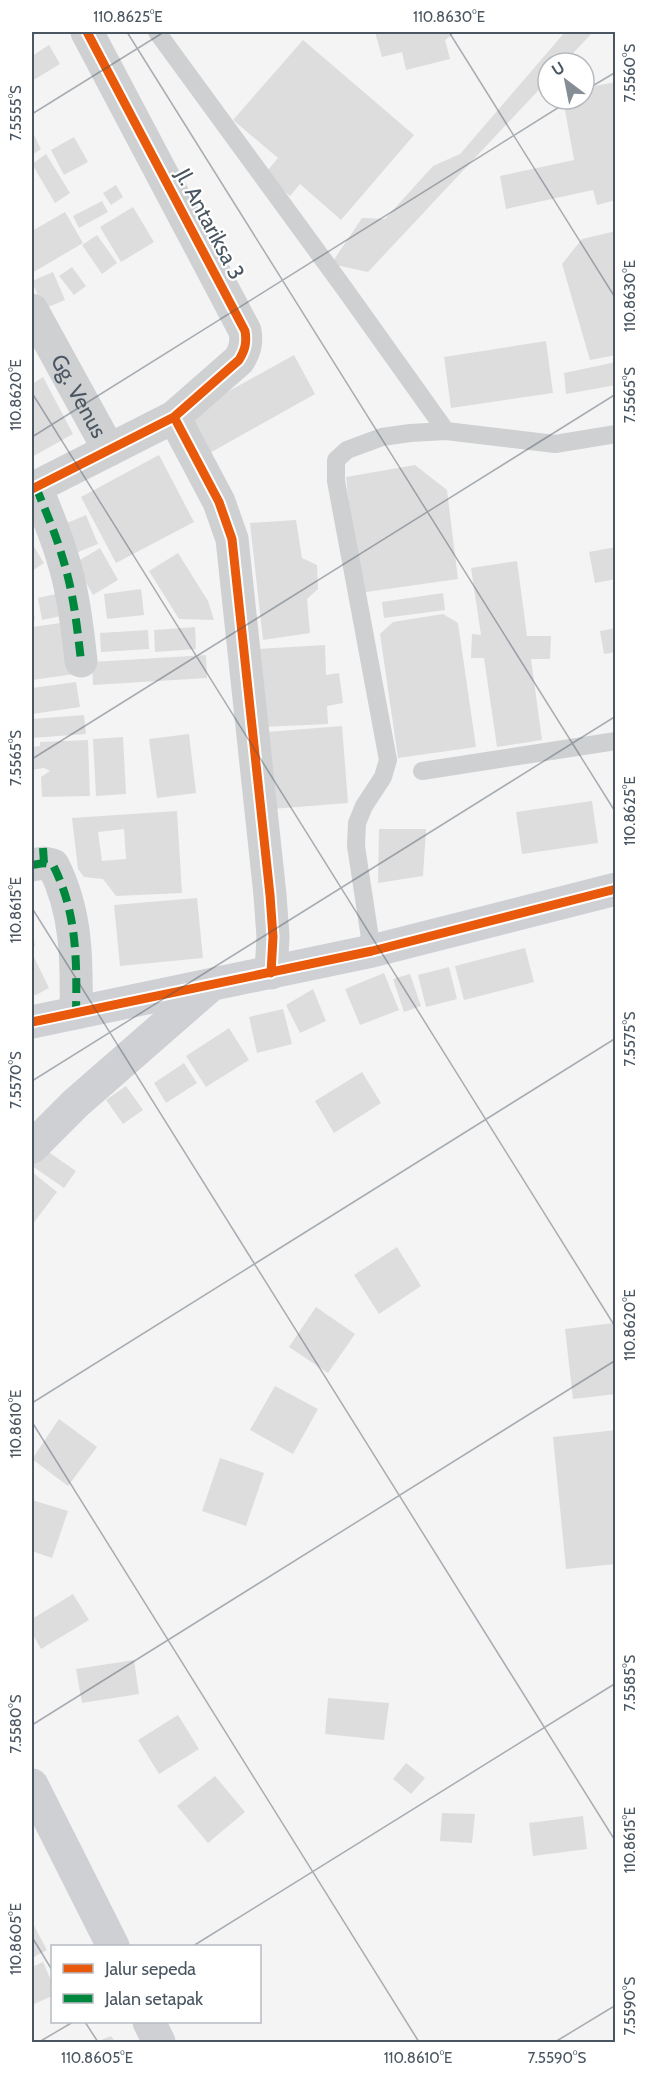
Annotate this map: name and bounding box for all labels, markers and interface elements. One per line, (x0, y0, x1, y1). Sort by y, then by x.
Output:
text: 110.8625°E (93, 8, 163, 26)
text: 110.8630°E (413, 8, 485, 26)
text: 7.5560°S (621, 44, 639, 102)
north arrow (536, 51, 596, 111)
text: U (548, 58, 568, 80)
text: 7.5555°S (7, 85, 25, 141)
street label: Jl. Antariksa 3 (169, 163, 250, 284)
text: 110.8630°E (621, 260, 639, 332)
street label: Gg. Venus (45, 349, 113, 442)
text: 110.8620°E (7, 359, 25, 431)
text: 7.5565°S (621, 367, 639, 423)
text: 7.5565°S (7, 730, 25, 786)
text: 110.8625°E (621, 776, 639, 846)
text: 110.8615°E (7, 877, 25, 943)
text: 7.5575°S (621, 1011, 639, 1067)
text: 7.5570°S (7, 1051, 25, 1109)
text: 110.8620°E (621, 1289, 639, 1361)
text: 110.8610°E (7, 1390, 25, 1458)
text: 7.5585°S (621, 1654, 639, 1711)
text: 7.5580°S (7, 1694, 25, 1754)
text: 110.8615°E (621, 1807, 639, 1873)
text: 110.8605°E (7, 1903, 25, 1975)
legend (51, 1945, 261, 2023)
text: Jalur sepeda (104, 1958, 196, 1980)
text: 7.5590°S (621, 1977, 639, 2035)
text: Jalan setapak (104, 1988, 204, 2010)
text: 110.8605°E (61, 2049, 133, 2067)
text: 110.8610°E (384, 2049, 452, 2067)
text: 7.5590°S (528, 2049, 586, 2067)

